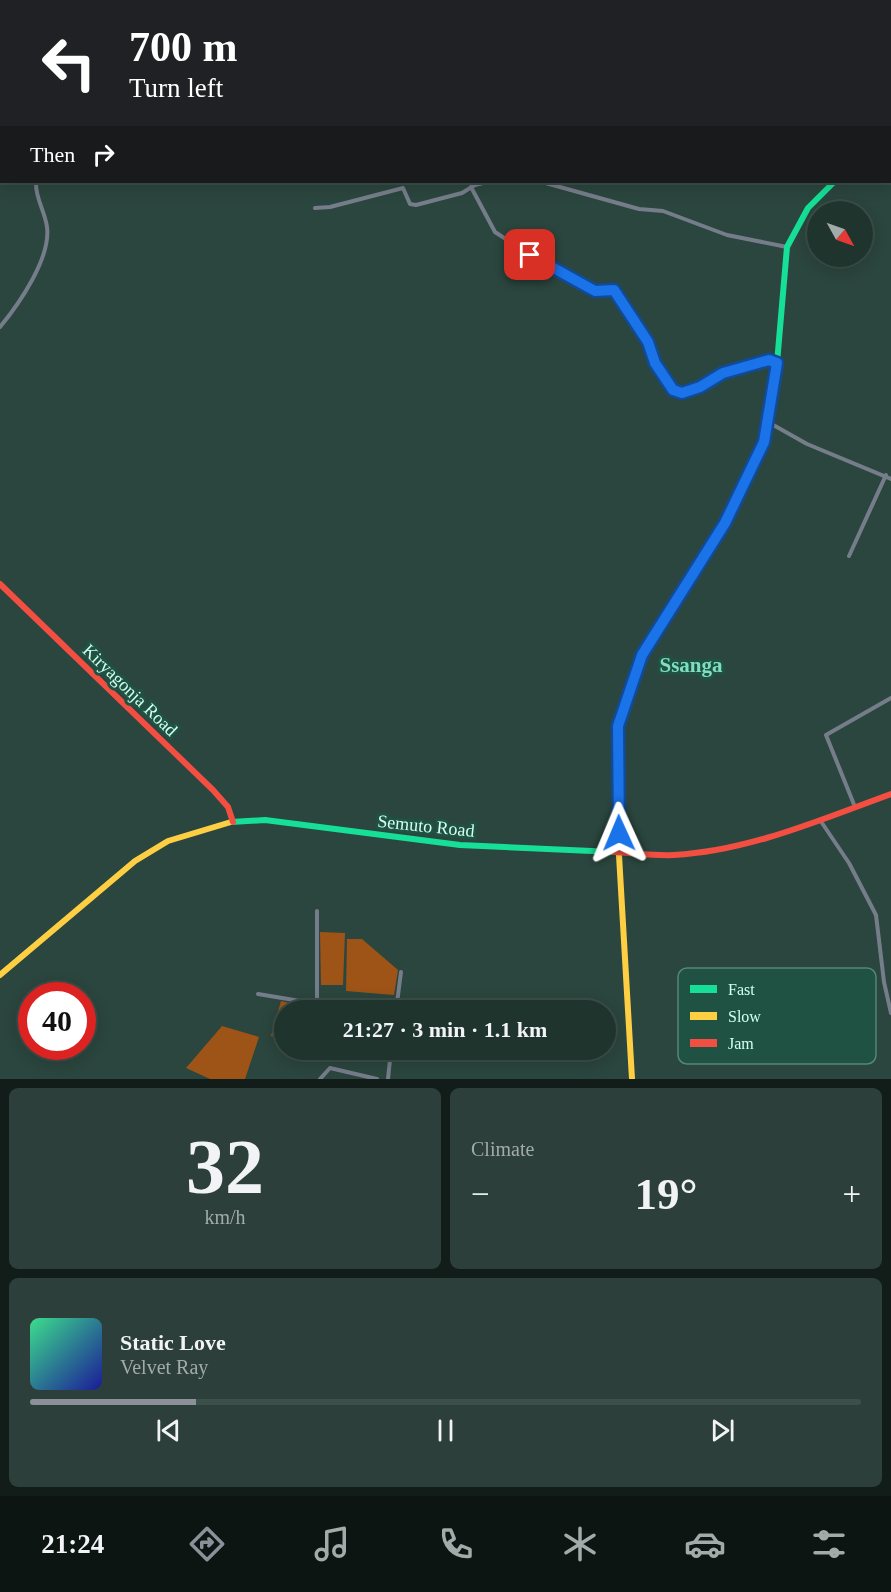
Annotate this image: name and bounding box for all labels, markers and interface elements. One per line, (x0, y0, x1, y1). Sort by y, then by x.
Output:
icon: left (30, 24, 108, 102)
text: 700 m (129, 24, 238, 70)
text: Turn left (129, 73, 223, 103)
icon: right (87, 138, 120, 171)
text: Then (30, 142, 75, 167)
north arrow (807, 201, 873, 267)
map controls (807, 201, 873, 267)
pin (504, 229, 555, 280)
icon: arrive (513, 238, 546, 271)
street label: Kiryagonja Road (79, 640, 181, 740)
district label: Ssanga (659, 653, 723, 677)
position arrow (587, 801, 651, 865)
street label: Semuto Road (376, 811, 476, 841)
legend (678, 968, 876, 1064)
text: Fast (728, 981, 755, 998)
speed limit sign: 40 (18, 982, 96, 1060)
text: Slow (728, 1008, 761, 1025)
text: 21:27 · 3 min · 1.1 km (343, 1017, 547, 1042)
text: Jam (728, 1035, 754, 1052)
text: 32 (186, 1123, 264, 1210)
text: Climate (471, 1138, 534, 1160)
text: 19° (635, 1169, 698, 1219)
text: − (471, 1176, 490, 1212)
text: + (842, 1176, 861, 1212)
text: km/h (204, 1206, 246, 1228)
text: Static Love (120, 1330, 226, 1355)
text: Velvet Ray (120, 1356, 208, 1378)
icon: previous (152, 1414, 185, 1447)
icon: pause (429, 1414, 462, 1447)
icon: next (706, 1414, 739, 1447)
icon: directions (186, 1523, 228, 1565)
icon: music (311, 1523, 353, 1565)
icon: phone (435, 1523, 477, 1565)
icon: climate (559, 1523, 601, 1565)
icon: car (684, 1523, 726, 1565)
icon: filters (808, 1523, 850, 1565)
text: 21:24 (41, 1529, 104, 1559)

